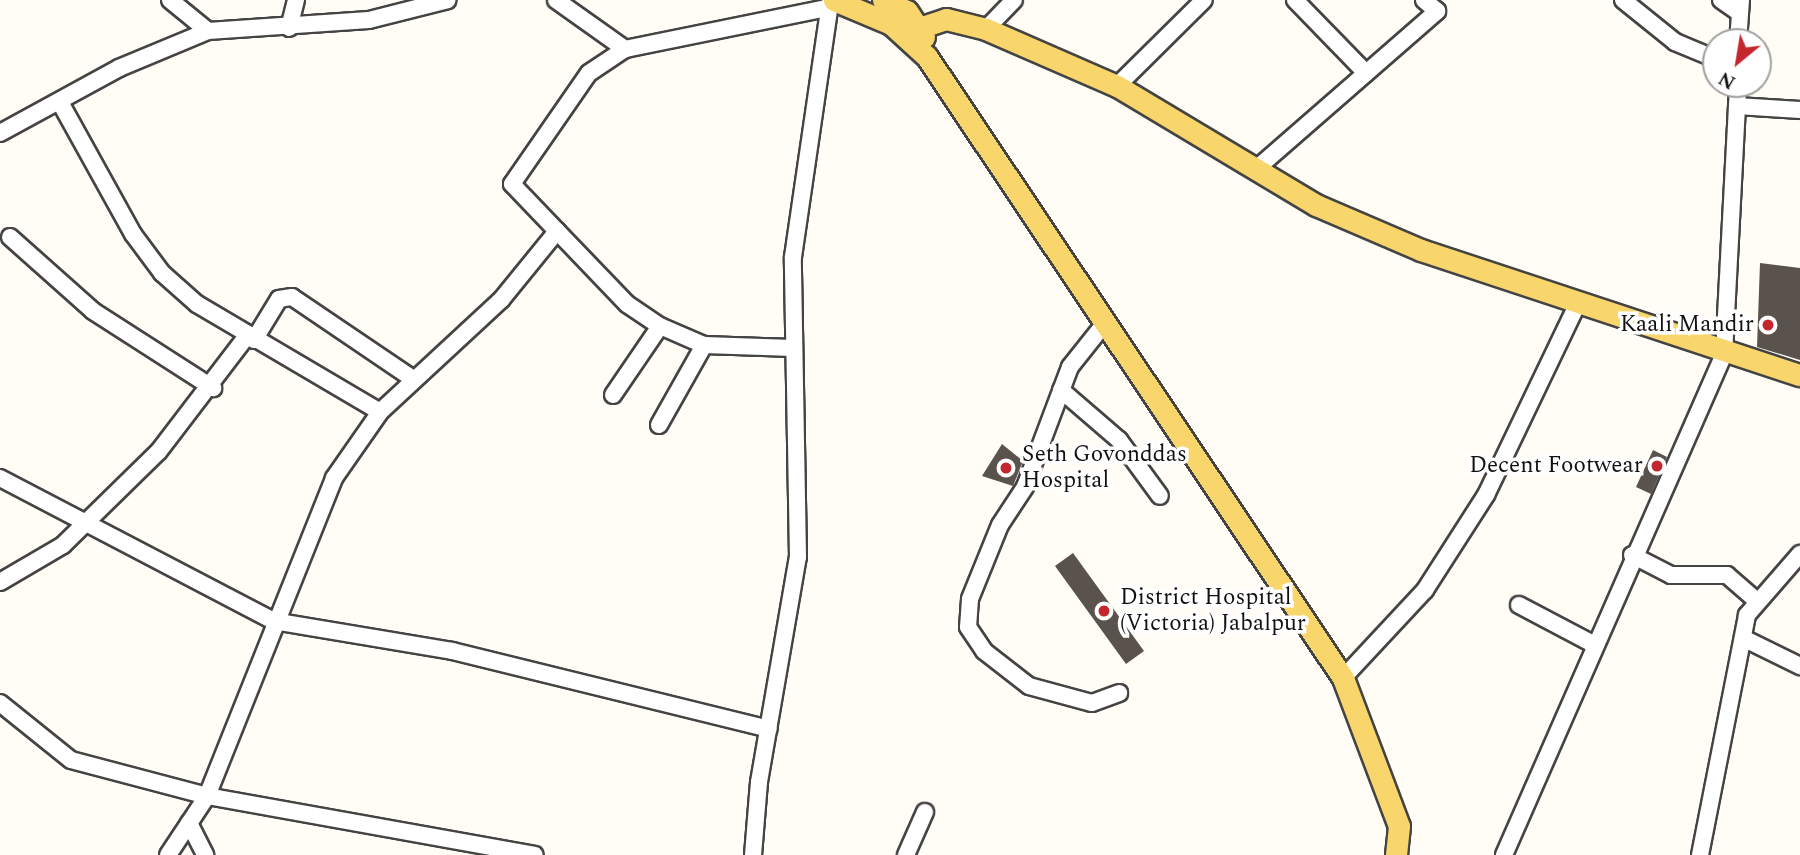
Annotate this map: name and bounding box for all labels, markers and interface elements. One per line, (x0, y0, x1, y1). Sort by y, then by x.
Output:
north arrow (1702, 28, 1772, 98)
text: N (1713, 63, 1741, 96)
place label: Kaali Mandir (1620, 311, 1754, 339)
marker: Kaali Mandir (1760, 317, 1776, 333)
place label: Seth Govonddas Hospital (1022, 441, 1187, 495)
place label: Decent Footwear (1469, 452, 1643, 480)
marker: Seth Govonddas Hospital (996, 458, 1016, 478)
marker: Decent Footwear (1649, 458, 1665, 474)
place label: District Hospital (Victoria) Jabalpur (1120, 584, 1306, 638)
marker: District Hospital (Victoria) Jabalpur (1094, 601, 1114, 621)

